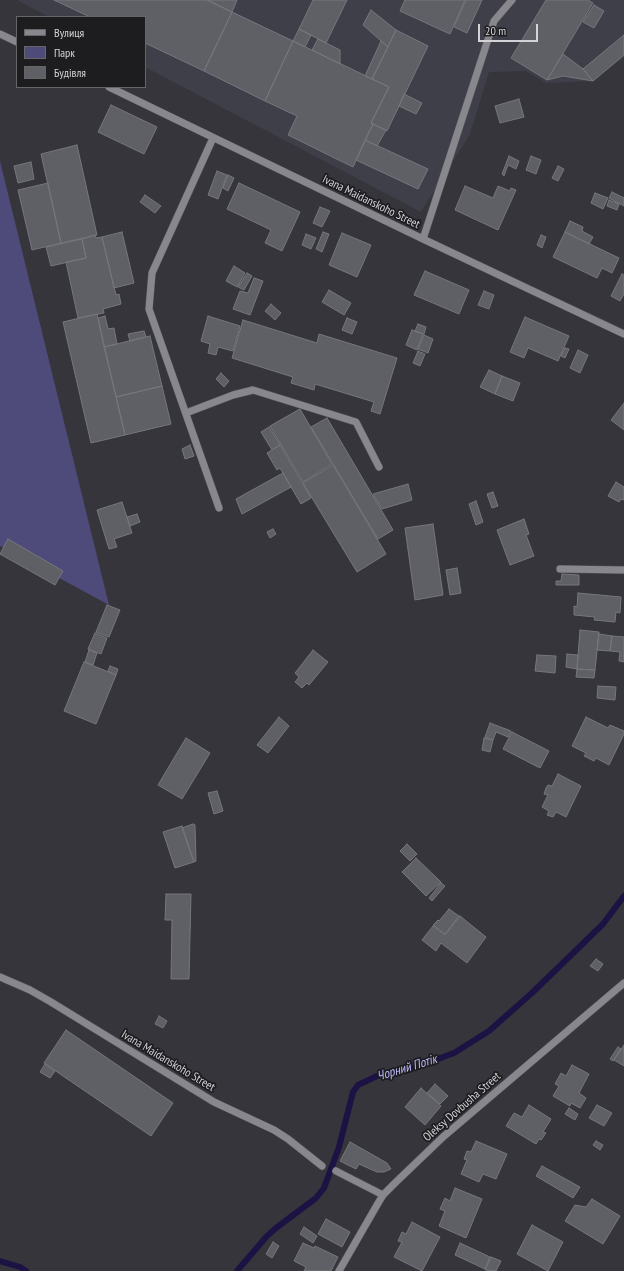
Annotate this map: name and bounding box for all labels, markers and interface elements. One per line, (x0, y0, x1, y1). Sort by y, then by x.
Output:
legend (16, 16, 146, 88)
scale bar (480, 16, 540, 42)
text: 20 m (485, 23, 506, 38)
text: Вулиця (54, 25, 84, 40)
text: Парк (54, 45, 75, 60)
text: Будівля (54, 65, 86, 80)
street label: Ivana Maidanskoho Street (320, 172, 422, 232)
street label: Ivana Maidanskoho Street (119, 1027, 217, 1095)
water label: Чорний Потік (375, 1052, 439, 1084)
street label: Oleksy Dovbusha Street (420, 1069, 504, 1145)

